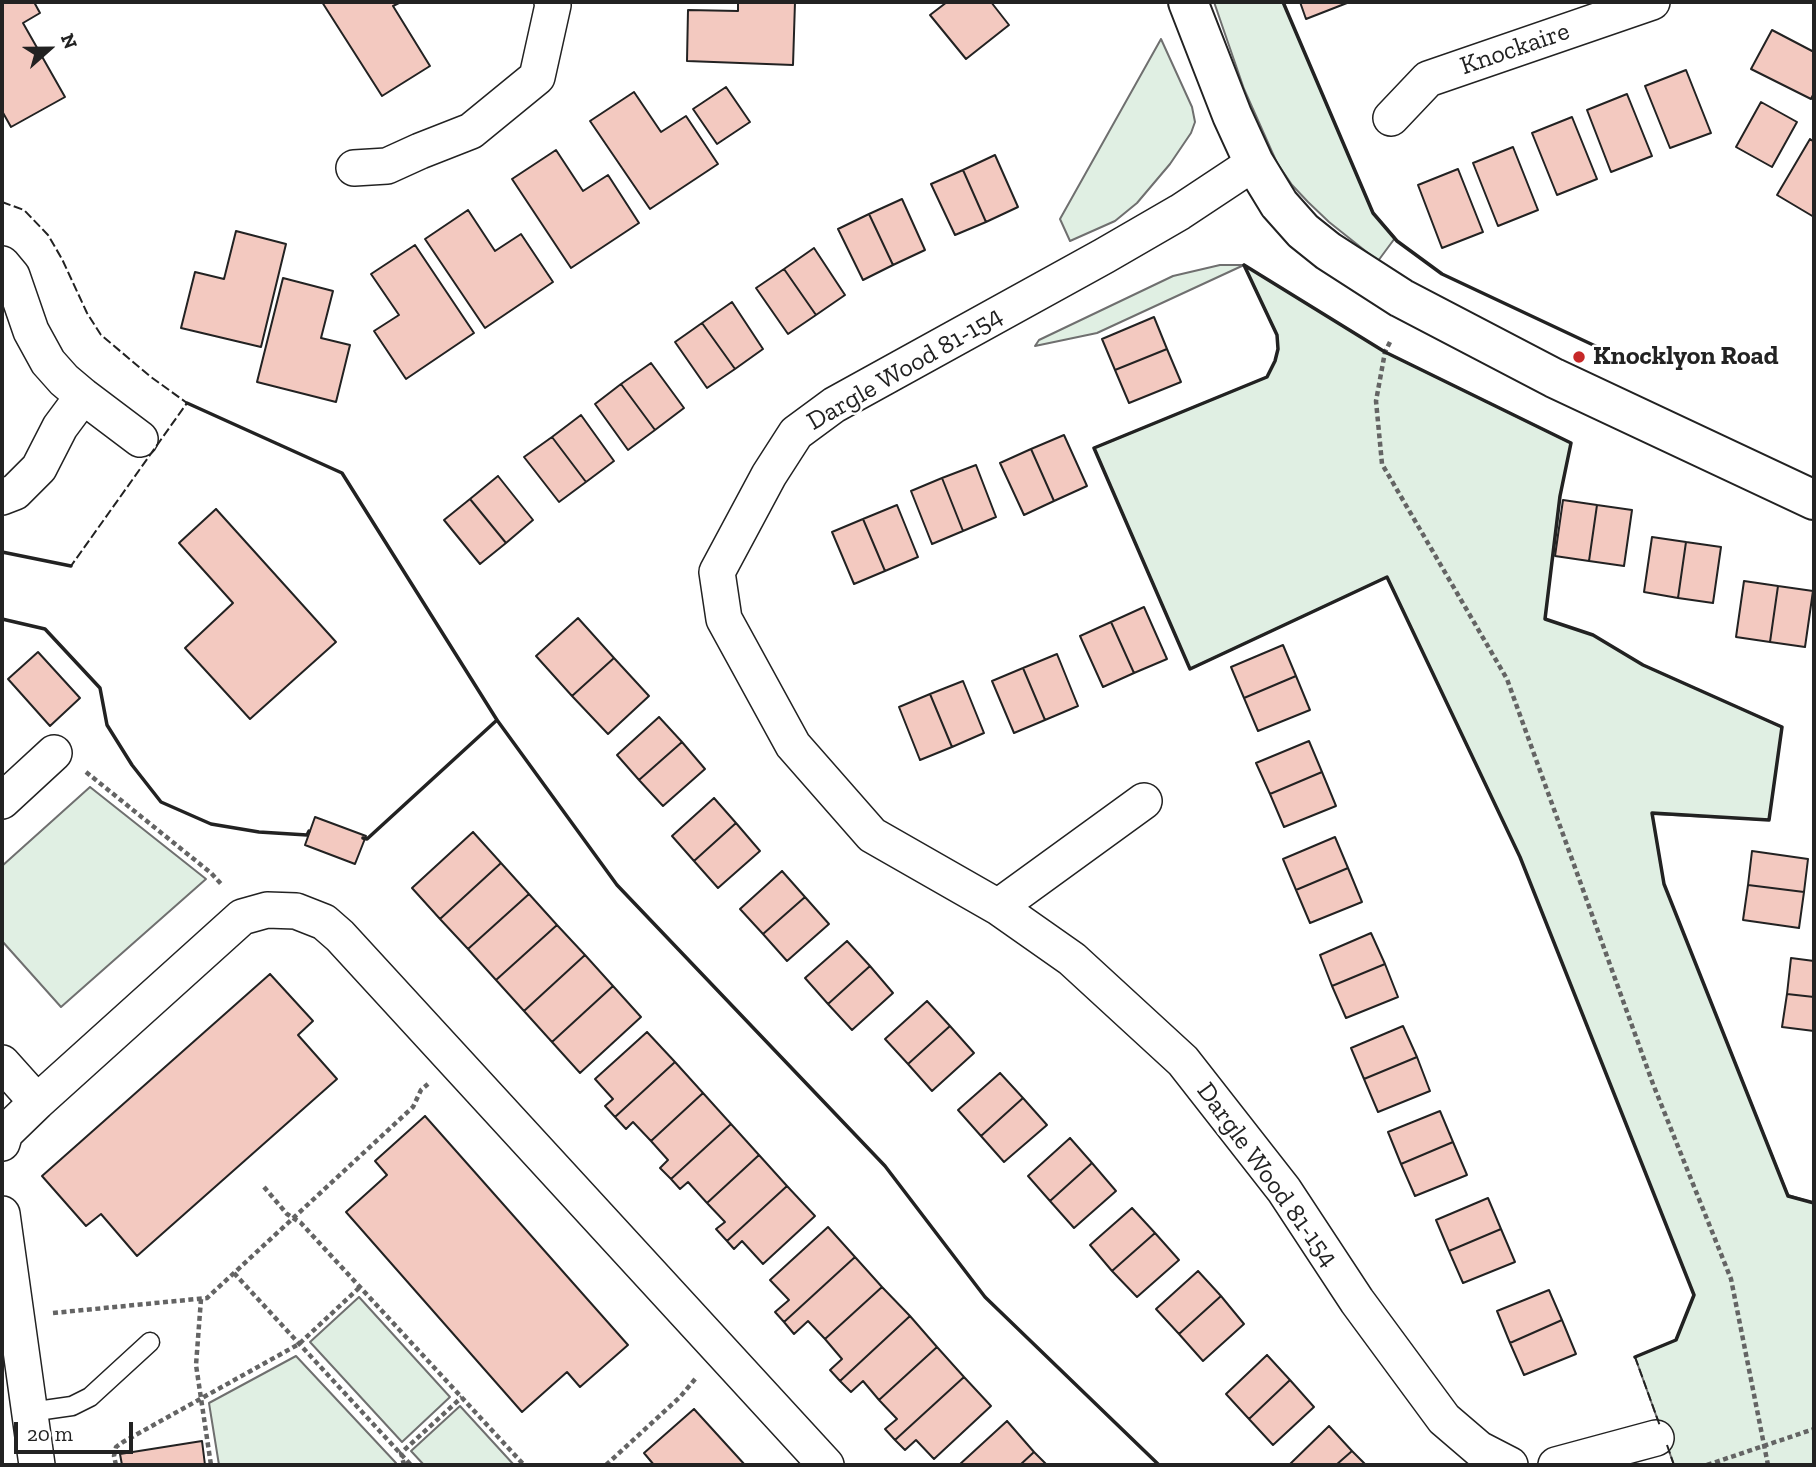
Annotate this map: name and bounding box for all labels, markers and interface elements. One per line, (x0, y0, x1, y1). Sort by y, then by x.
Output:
north arrow (14, 14, 84, 84)
street label: Knockaire (1456, 16, 1574, 82)
text: N (56, 30, 82, 52)
street label: Dargle Wood 81-154 (802, 300, 1008, 438)
place label: Knocklyon Road (1593, 341, 1779, 373)
marker: Knocklyon Road (1571, 349, 1587, 365)
street label: Dargle Wood 81-154 (1190, 1077, 1344, 1273)
scale bar (18, 1408, 136, 1452)
text: 20 m (27, 1421, 73, 1446)

